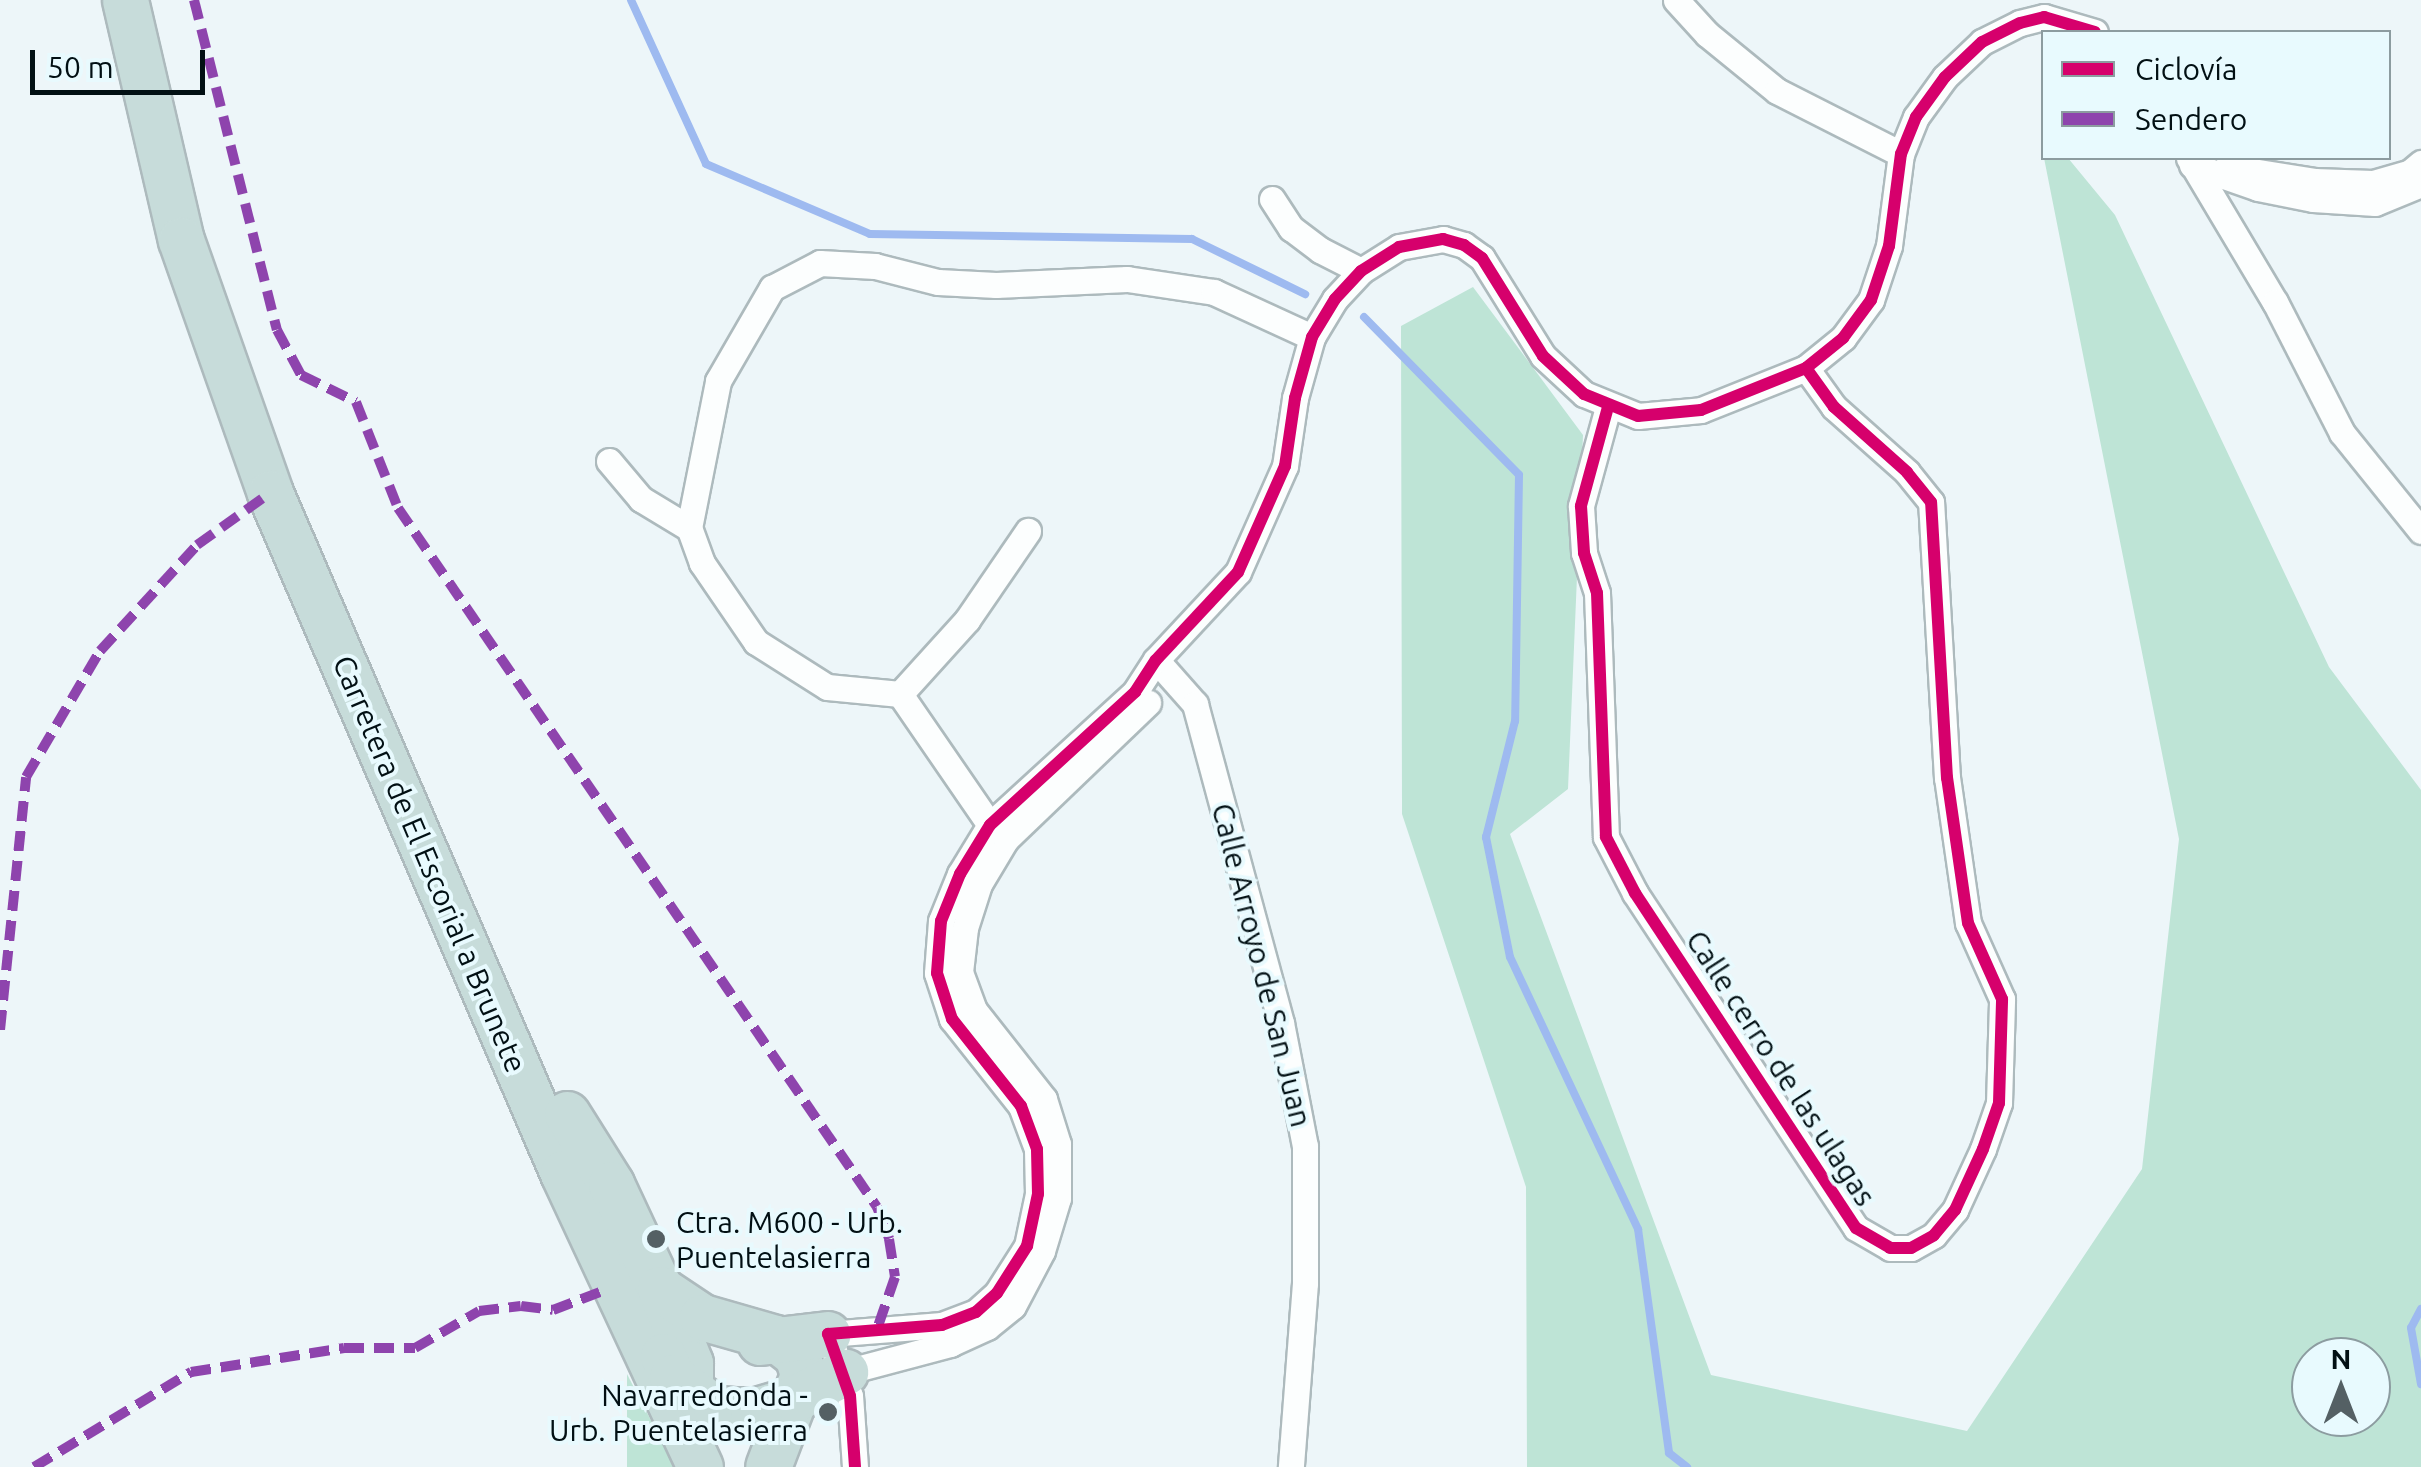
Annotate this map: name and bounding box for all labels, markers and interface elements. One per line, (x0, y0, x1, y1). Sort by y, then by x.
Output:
scale bar (35, 30, 210, 92)
legend (2041, 30, 2391, 160)
text: 50 m (47, 50, 114, 84)
text: Ciclovía (2135, 52, 2237, 86)
text: Sendero (2135, 102, 2247, 136)
street label: Carretera de El Escorial a Brunete (326, 650, 534, 1078)
street label: Calle Arroyo de San Juan (1204, 800, 1320, 1130)
street label: Calle cerro de las ulagas (1679, 924, 1883, 1212)
place label: Ctra. M600 - Urb. Puentelasierra (676, 1204, 903, 1274)
marker: Ctra. M600 - Urb. Puentelasierra (645, 1228, 667, 1250)
north arrow (2291, 1337, 2391, 1437)
text: N (2331, 1343, 2351, 1374)
place label: Navarredonda - Urb. Puentelasierra (549, 1377, 808, 1448)
marker: Navarredonda - Urb. Puentelasierra (817, 1401, 839, 1423)

